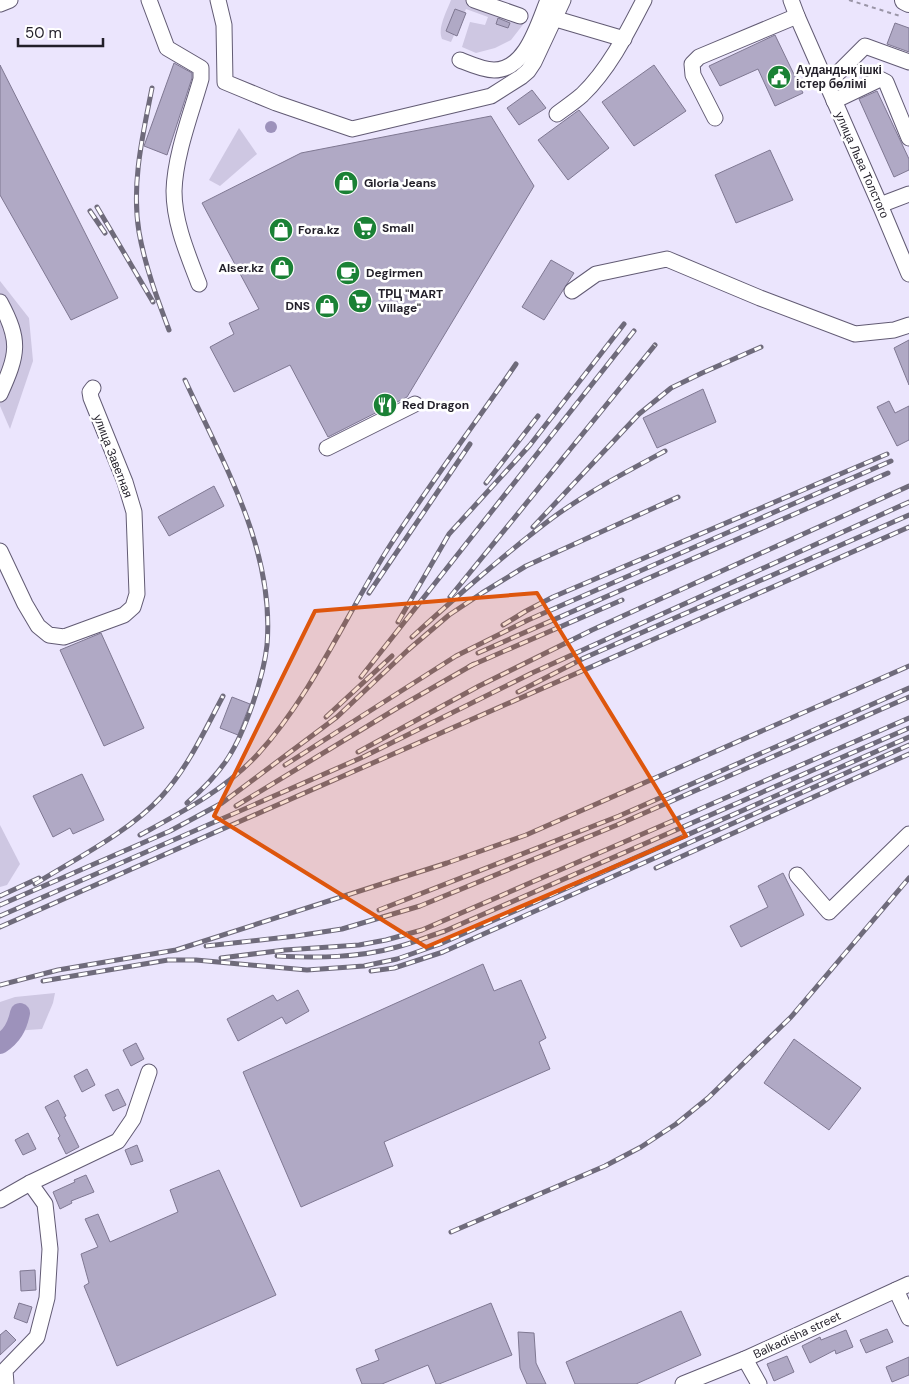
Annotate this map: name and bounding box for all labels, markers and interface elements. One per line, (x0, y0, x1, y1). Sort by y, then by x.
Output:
scale bar (18, 15, 102, 47)
text: 50 m (25, 23, 62, 43)
place label: Аудандық ішкі істер бөлімі (796, 62, 882, 92)
public building icon: Аудандық ішкі істер бөлімі (766, 64, 792, 90)
street label: улица Льва Толстого (831, 109, 893, 221)
shop icon: Gloria Jeans (333, 170, 359, 196)
place label: Gloria Jeans (364, 175, 436, 191)
supermarket icon: Small (352, 215, 378, 241)
shop icon: Fora.kz (268, 217, 294, 243)
place label: Small (382, 220, 414, 236)
place label: Fora.kz (298, 222, 340, 238)
shop icon: Alser.kz (269, 255, 295, 281)
place label: Alser.kz (218, 260, 264, 276)
cafe icon: Degirmen (335, 260, 361, 286)
place label: Degirmen (366, 265, 423, 281)
place label: ТРЦ "MART Village" (378, 286, 443, 316)
supermarket icon: ТРЦ "MART Village" (347, 288, 373, 314)
shop icon: DNS (314, 293, 340, 319)
place label: DNS (286, 298, 310, 314)
restaurant icon: Red Dragon (372, 392, 398, 418)
place label: Red Dragon (402, 397, 469, 413)
street label: улица Заветная (90, 412, 136, 500)
street label: Balkadisha street (751, 1308, 844, 1362)

